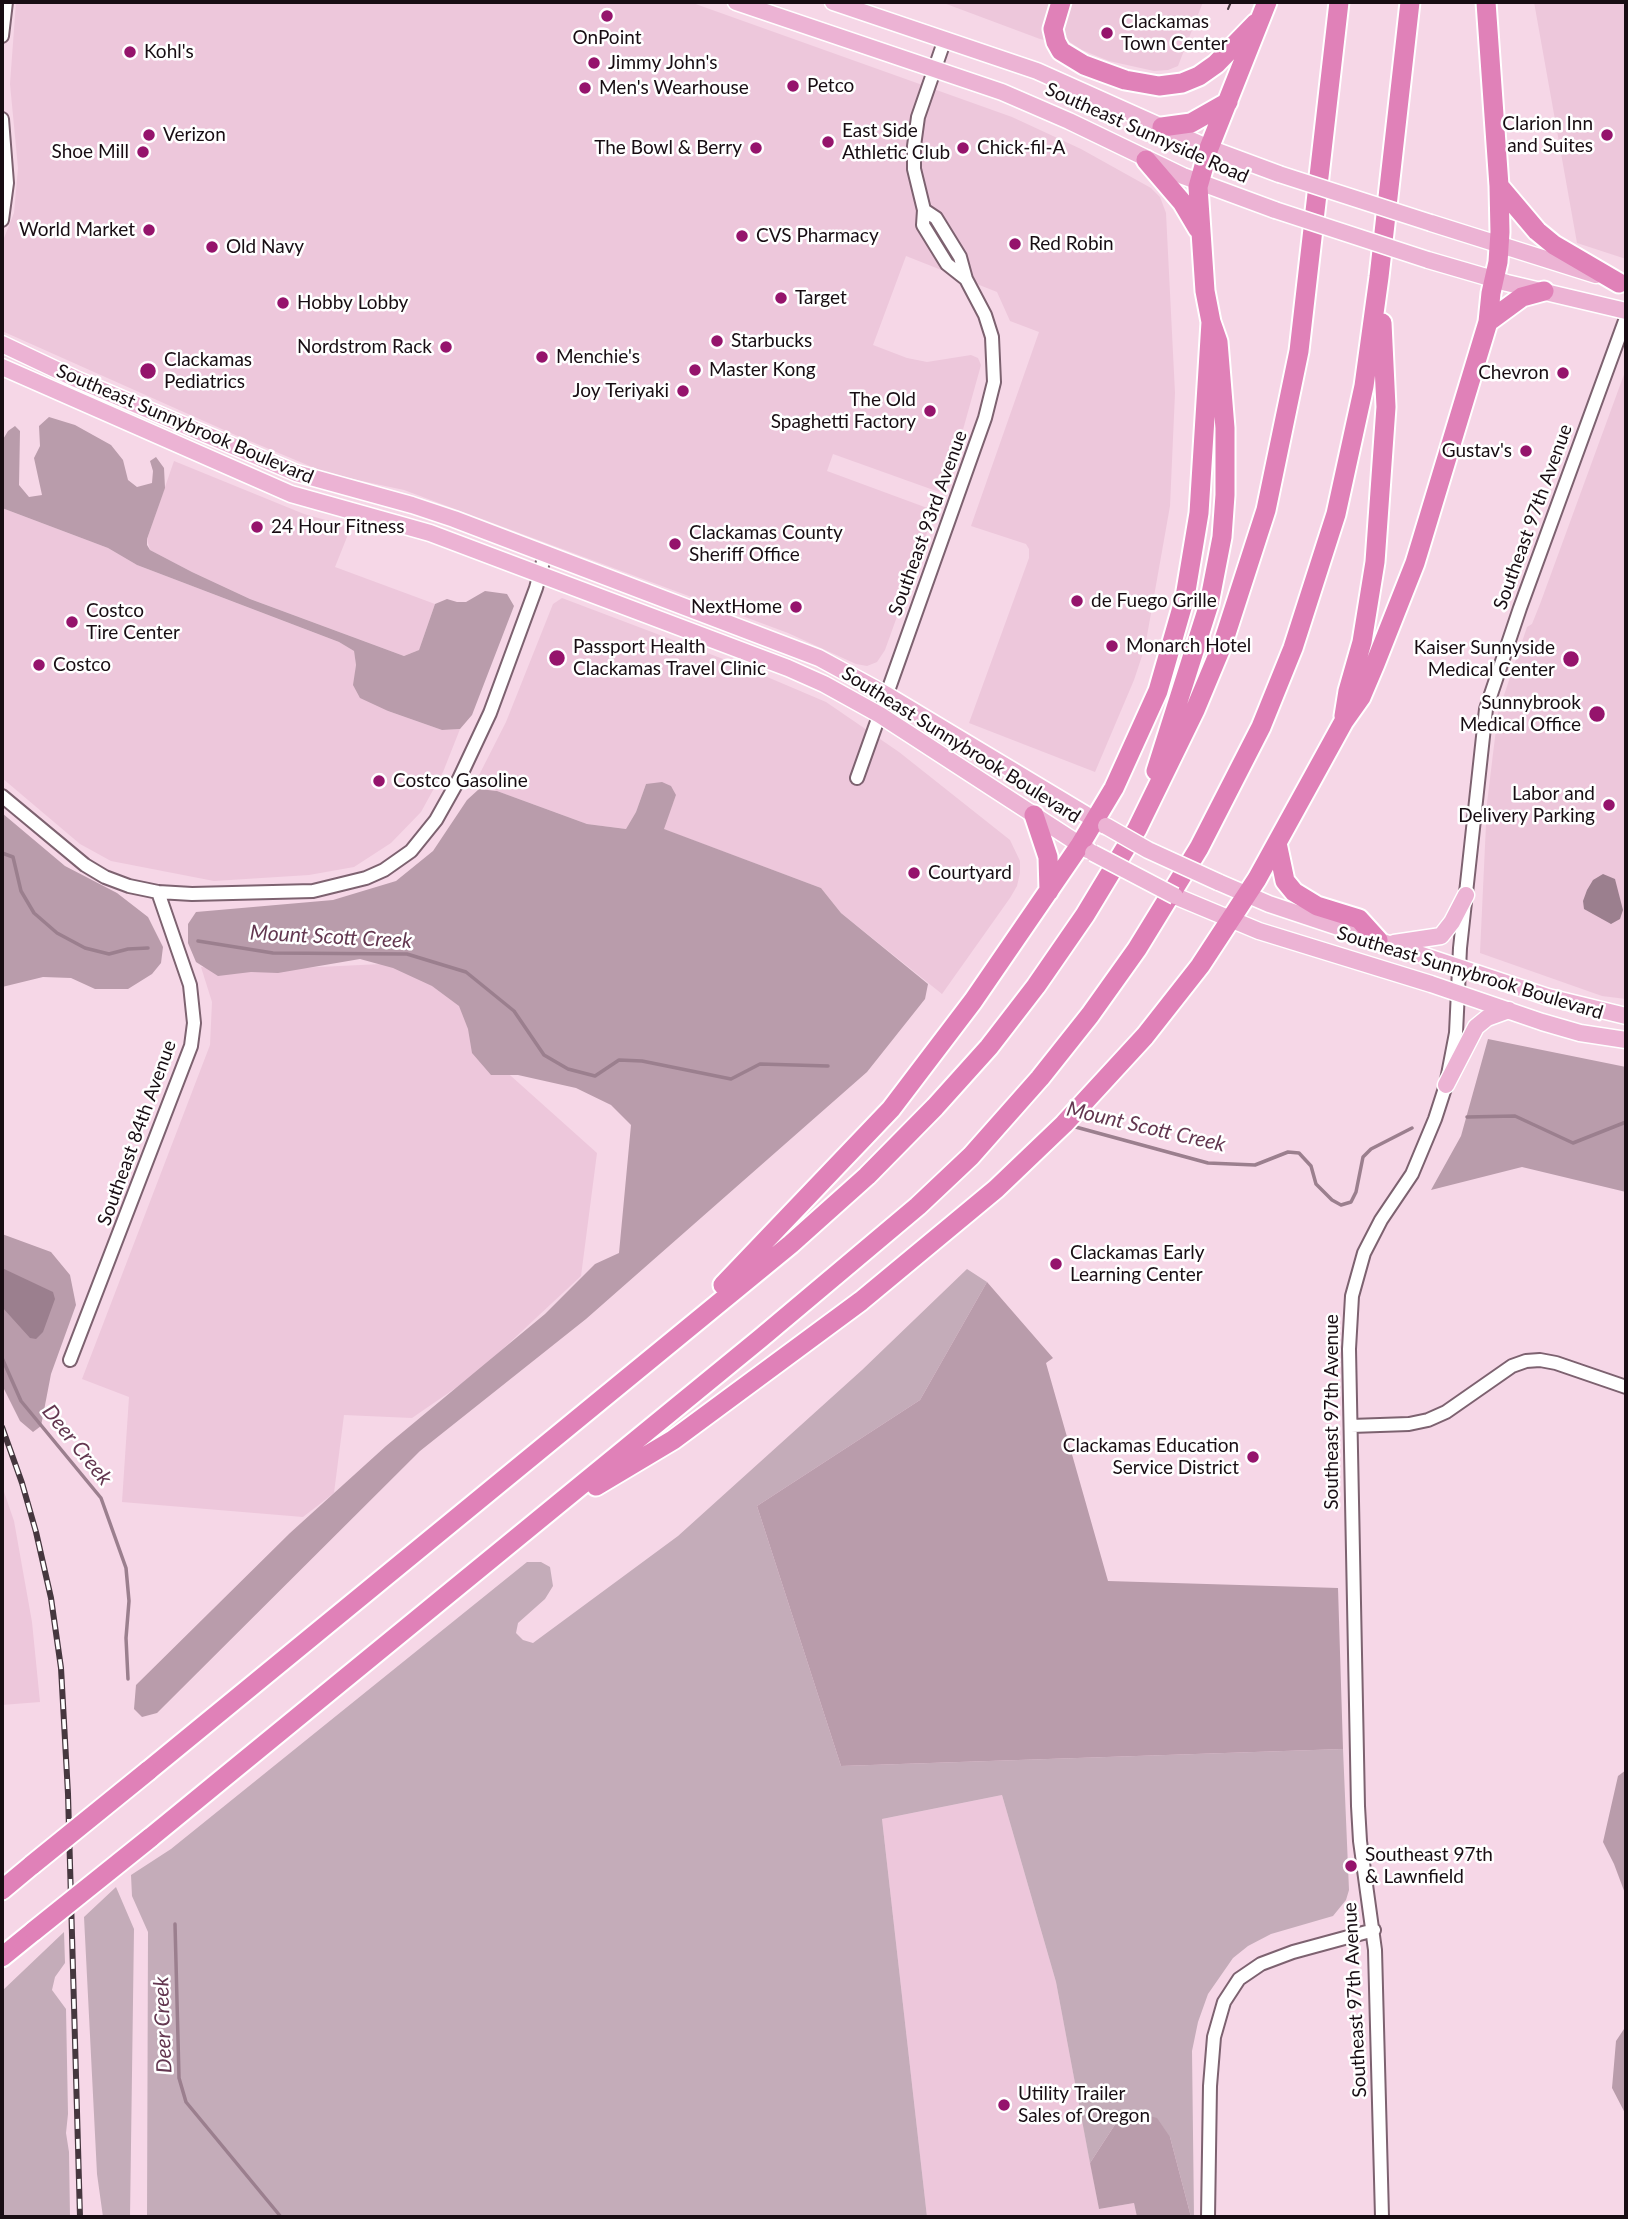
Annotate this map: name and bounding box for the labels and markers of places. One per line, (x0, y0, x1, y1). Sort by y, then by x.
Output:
marker: OnPoint (599, 8, 615, 24)
place label: Clackamas Town Center (1121, 11, 1228, 55)
marker: Clackamas Town Center (1099, 25, 1115, 41)
place label: OnPoint (573, 27, 641, 49)
place label: Kohl's (144, 41, 194, 63)
marker: Kohl's (122, 44, 138, 60)
place label: Jimmy John's (608, 52, 718, 74)
marker: Jimmy John's (586, 55, 602, 71)
place label: Petco (807, 75, 854, 97)
place label: Men's Wearhouse (599, 77, 749, 99)
marker: Petco (785, 78, 801, 94)
marker: Men's Wearhouse (577, 80, 593, 96)
place label: Clarion Inn and Suites (1502, 113, 1593, 157)
place label: East Side Athletic Club (842, 120, 950, 164)
place label: Verizon (163, 124, 226, 146)
marker: Verizon (141, 127, 157, 143)
marker: Clarion Inn and Suites (1599, 127, 1615, 143)
marker: East Side Athletic Club (820, 134, 836, 150)
place label: The Bowl & Berry (594, 137, 742, 159)
place label: Chick-fil-A (977, 137, 1065, 159)
marker: The Bowl & Berry (748, 140, 764, 156)
marker: Chick-fil-A (955, 140, 971, 156)
place label: Shoe Mill (52, 141, 129, 163)
marker: Shoe Mill (135, 144, 151, 160)
place label: World Market (19, 219, 135, 241)
marker: World Market (141, 222, 157, 238)
place label: CVS Pharmacy (756, 225, 879, 247)
marker: CVS Pharmacy (734, 228, 750, 244)
place label: Red Robin (1029, 233, 1114, 255)
place label: Old Navy (226, 236, 304, 258)
marker: Red Robin (1007, 236, 1023, 252)
marker: Old Navy (204, 239, 220, 255)
place label: Target (795, 287, 847, 309)
marker: Target (773, 290, 789, 306)
place label: Hobby Lobby (297, 292, 408, 314)
marker: Hobby Lobby (275, 295, 291, 311)
place label: Starbucks (731, 330, 812, 352)
marker: Starbucks (709, 333, 725, 349)
place label: Nordstrom Rack (297, 336, 432, 358)
marker: Nordstrom Rack (438, 339, 454, 355)
place label: Menchie's (556, 346, 640, 368)
place label: Clackamas Pediatrics (164, 349, 252, 393)
marker: Menchie's (534, 349, 550, 365)
place label: Master Kong (709, 359, 816, 381)
marker: Clackamas Pediatrics (138, 361, 158, 381)
marker: Master Kong (687, 362, 703, 378)
place label: Chevron (1478, 362, 1549, 384)
marker: Chevron (1555, 365, 1571, 381)
place label: Joy Teriyaki (573, 380, 669, 402)
marker: Joy Teriyaki (675, 383, 691, 399)
place label: The Old Spaghetti Factory (771, 389, 916, 433)
marker: The Old Spaghetti Factory (922, 403, 938, 419)
place label: Gustav's (1442, 440, 1512, 462)
marker: Gustav's (1518, 443, 1534, 459)
place label: 24 Hour Fitness (271, 516, 404, 538)
marker: 24 Hour Fitness (249, 519, 265, 535)
place label: Clackamas County Sheriff Office (689, 522, 843, 566)
marker: Clackamas County Sheriff Office (667, 536, 683, 552)
place label: de Fuego Grille (1091, 590, 1217, 612)
marker: de Fuego Grille (1069, 593, 1085, 609)
place label: NextHome (691, 596, 782, 618)
marker: NextHome (788, 599, 804, 615)
place label: Costco Tire Center (86, 600, 180, 644)
marker: Costco Tire Center (64, 614, 80, 630)
place label: Monarch Hotel (1126, 635, 1251, 657)
place label: Passport Health Clackamas Travel Clinic (573, 636, 766, 680)
place label: Kaiser Sunnyside Medical Center (1414, 637, 1555, 681)
marker: Monarch Hotel (1104, 638, 1120, 654)
marker: Passport Health Clackamas Travel Clinic (547, 648, 567, 668)
marker: Kaiser Sunnyside Medical Center (1561, 649, 1581, 669)
place label: Costco (53, 654, 111, 676)
marker: Costco (31, 657, 47, 673)
place label: Sunnybrook Medical Office (1460, 692, 1581, 736)
marker: Sunnybrook Medical Office (1587, 704, 1607, 724)
place label: Costco Gasoline (393, 770, 528, 792)
marker: Costco Gasoline (371, 773, 387, 789)
place label: Labor and Delivery Parking (1458, 783, 1595, 827)
marker: Labor and Delivery Parking (1601, 797, 1617, 813)
place label: Courtyard (928, 862, 1012, 884)
marker: Courtyard (906, 865, 922, 881)
place label: Clackamas Early Learning Center (1070, 1242, 1204, 1286)
marker: Clackamas Early Learning Center (1048, 1256, 1064, 1272)
place label: Clackamas Education Service District (1063, 1435, 1239, 1479)
marker: Clackamas Education Service District (1245, 1449, 1261, 1465)
place label: Southeast 97th & Lawnfield (1365, 1844, 1493, 1888)
marker: Southeast 97th & Lawnfield (1343, 1858, 1359, 1874)
place label: Utility Trailer Sales of Oregon (1018, 2083, 1150, 2127)
marker: Utility Trailer Sales of Oregon (996, 2097, 1012, 2113)

